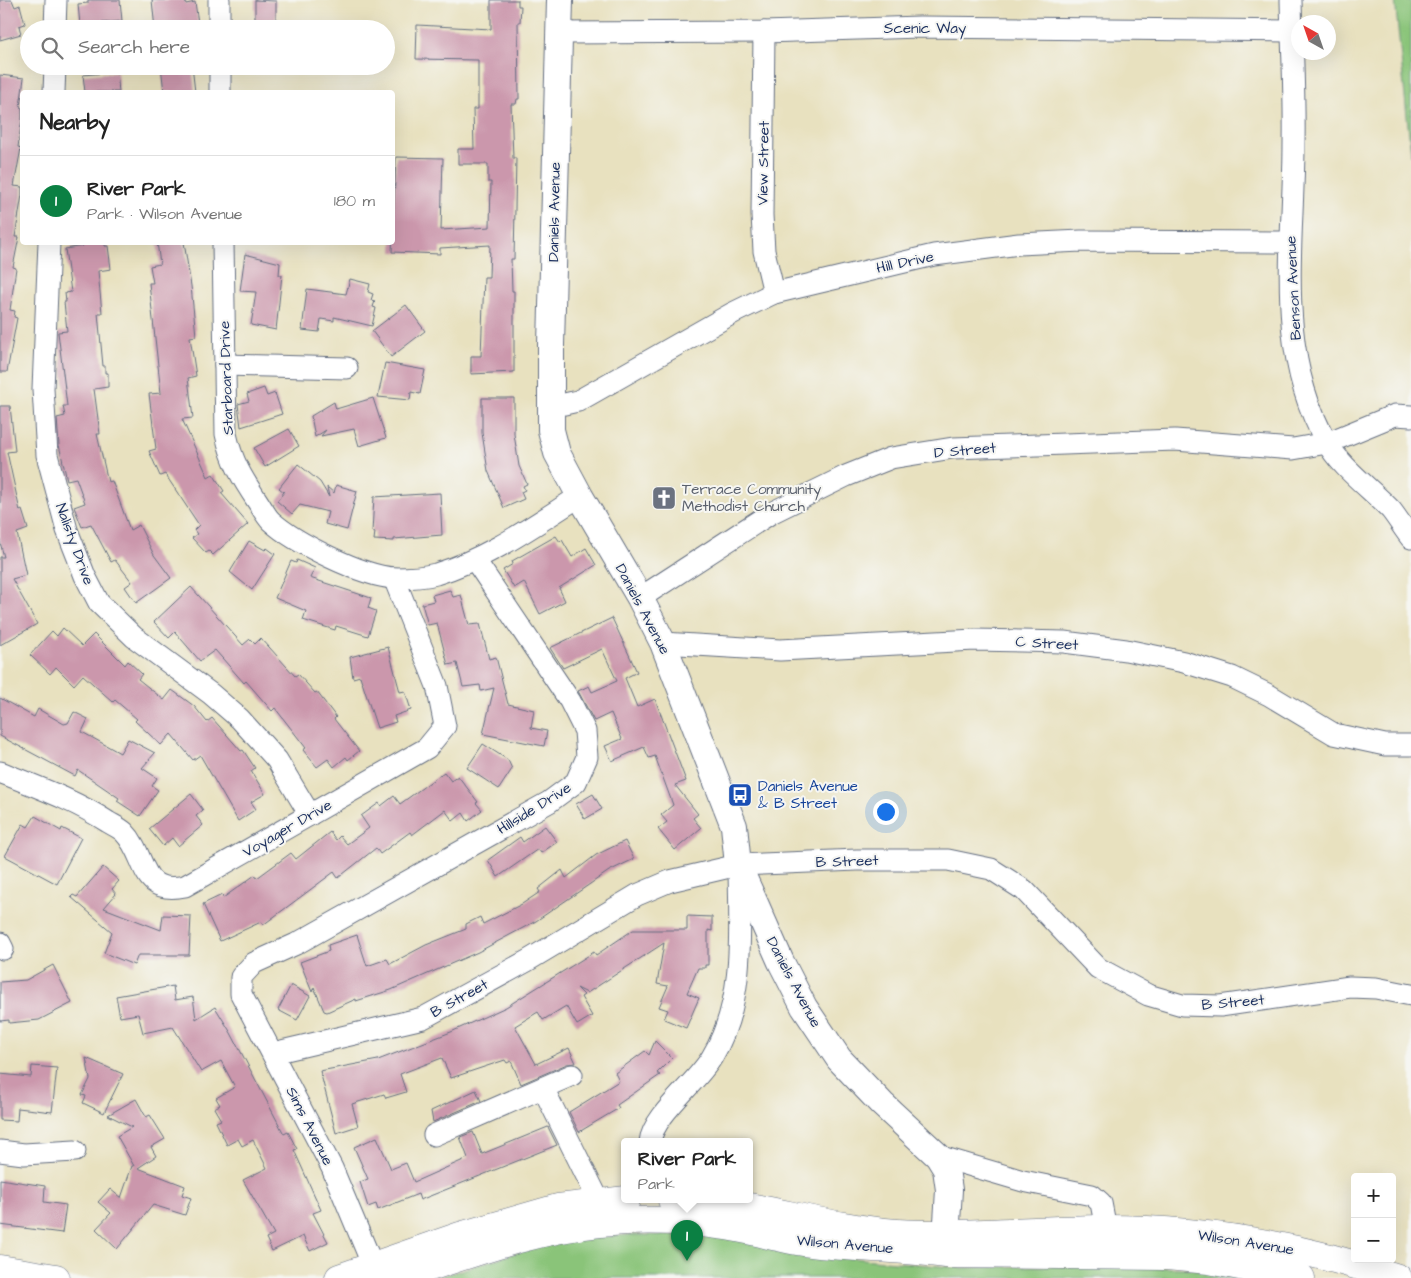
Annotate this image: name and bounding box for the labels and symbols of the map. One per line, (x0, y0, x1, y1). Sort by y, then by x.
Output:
north arrow (1291, 15, 1336, 60)
street label: Scenic Way (884, 18, 966, 40)
street label: View Street (752, 121, 775, 205)
street label: Daniels Avenue (543, 162, 566, 262)
street label: Benson Avenue (1280, 235, 1307, 341)
street label: Hill Drive (874, 246, 936, 279)
street label: Starboard Drive (214, 321, 239, 435)
street label: D Street (933, 437, 997, 464)
place label: Terrace Community Methodist Church (682, 479, 821, 517)
church icon: Terrace Community Methodist Church (651, 485, 677, 511)
street label: Nalisty Drive (49, 500, 99, 588)
street label: Daniels Avenue (610, 560, 675, 658)
street label: C Street (1015, 631, 1079, 656)
place label: Daniels Avenue & B Street (758, 776, 858, 814)
street label: Hillside Drive (493, 777, 575, 840)
bus stop icon: Daniels Avenue & B Street (727, 782, 753, 808)
street label: Voyager Drive (239, 794, 336, 863)
your location (873, 799, 899, 825)
street label: B Street (815, 850, 879, 873)
street label: Daniels Avenue (761, 933, 826, 1031)
street label: B Street (427, 974, 492, 1023)
street label: B Street (1201, 989, 1265, 1016)
street label: Sims Avenue (281, 1083, 338, 1169)
pin: 1 (671, 1220, 703, 1261)
street label: Wilson Avenue (1196, 1225, 1295, 1260)
street label: Wilson Avenue (796, 1230, 894, 1259)

